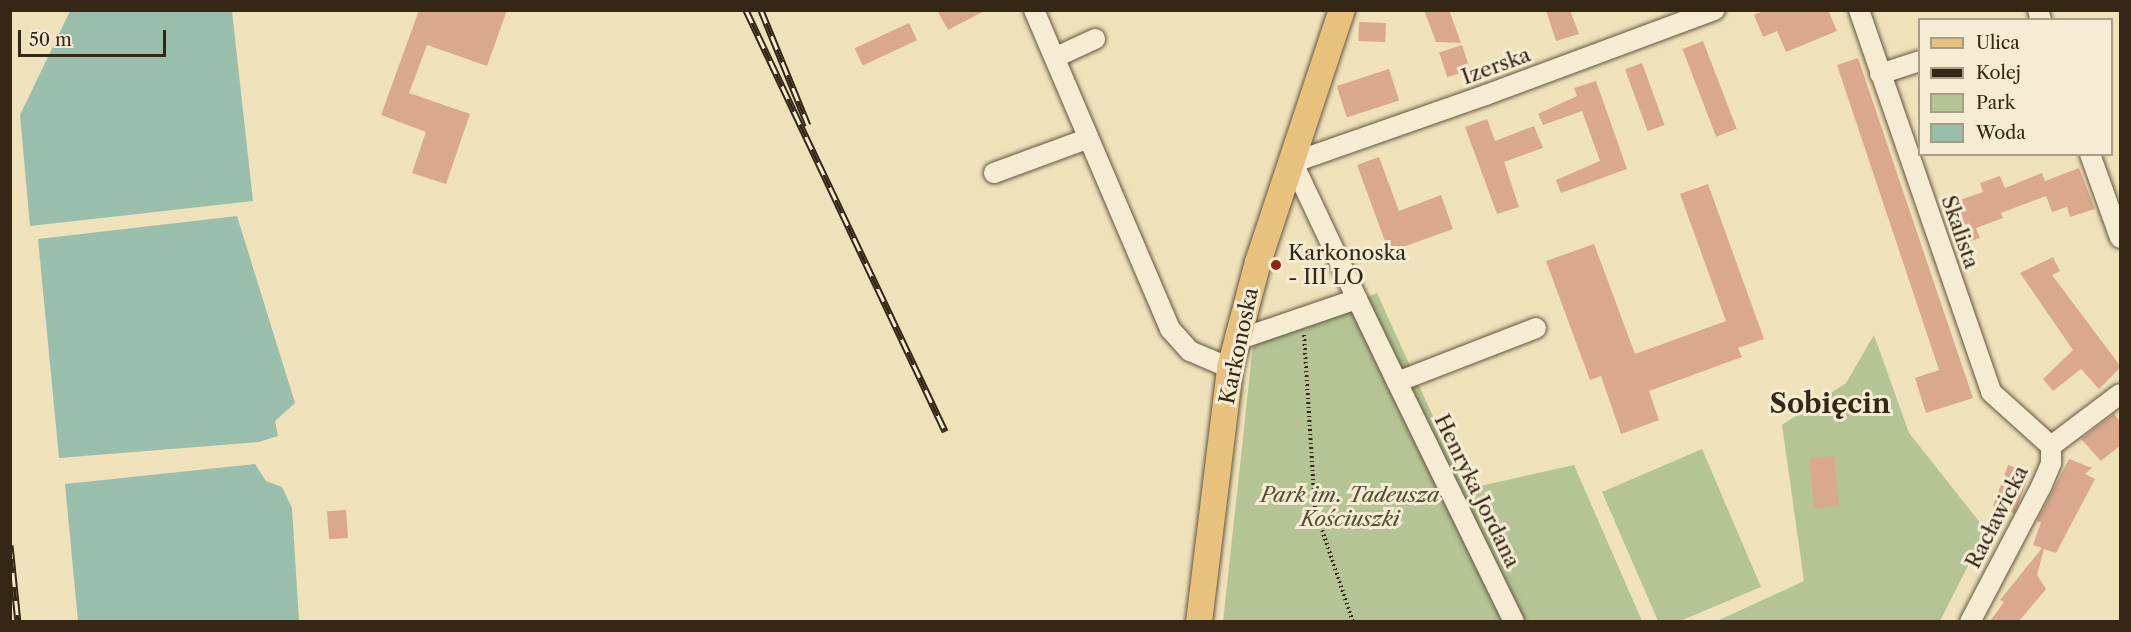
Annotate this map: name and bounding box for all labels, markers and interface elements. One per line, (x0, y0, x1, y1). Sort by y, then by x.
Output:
scale bar (21, 18, 170, 56)
legend (1918, 18, 2113, 156)
text: 50 m (29, 29, 72, 51)
text: Ulica (1976, 32, 2020, 54)
street label: Izerska (1458, 42, 1534, 90)
text: Kolej (1976, 62, 2021, 84)
text: Park (1976, 92, 2015, 114)
text: Woda (1976, 122, 2026, 144)
street label: Skalista (1936, 192, 1984, 272)
place label: Karkonoska - III LO (1288, 240, 1406, 290)
marker: Karkonoska - III LO (1269, 258, 1283, 272)
street label: Karkonoska (1214, 285, 1264, 407)
district label: Sobięcin (1770, 388, 1890, 420)
street label: Henryka Jordana (1429, 410, 1525, 572)
street label: Racławicka (1960, 461, 2034, 573)
park label: Park im. Tadeusza Kościuszki (1260, 482, 1440, 532)

